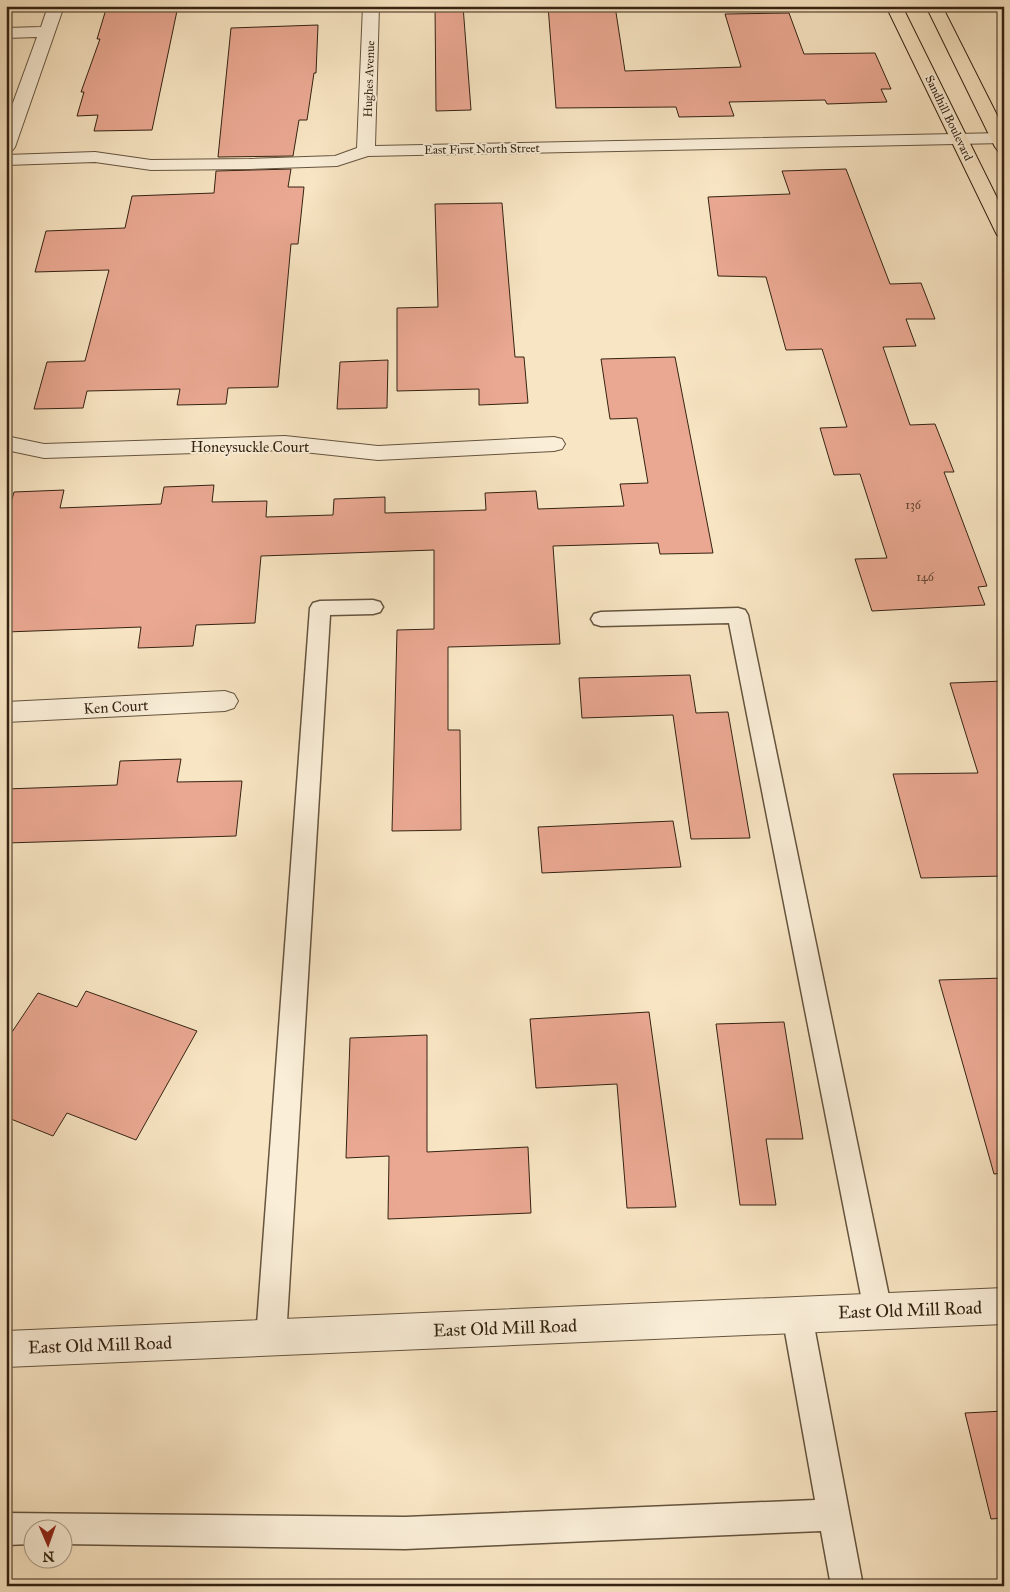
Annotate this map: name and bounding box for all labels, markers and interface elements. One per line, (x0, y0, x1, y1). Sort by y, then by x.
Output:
street label: Hughes Avenue (361, 40, 378, 118)
street label: Sandhill Boulevard (922, 73, 976, 163)
street label: East First North Street (424, 141, 541, 157)
street label: Honeysuckle Court (191, 438, 310, 456)
house number: 136 (905, 498, 922, 512)
house number: 146 (916, 570, 935, 584)
street label: Ken Court (83, 696, 150, 718)
street label: East Old Mill Road (838, 1296, 982, 1324)
street label: East Old Mill Road (433, 1314, 577, 1342)
street label: East Old Mill Road (28, 1331, 172, 1359)
north arrow (22, 1520, 72, 1570)
text: N (42, 1548, 55, 1565)

